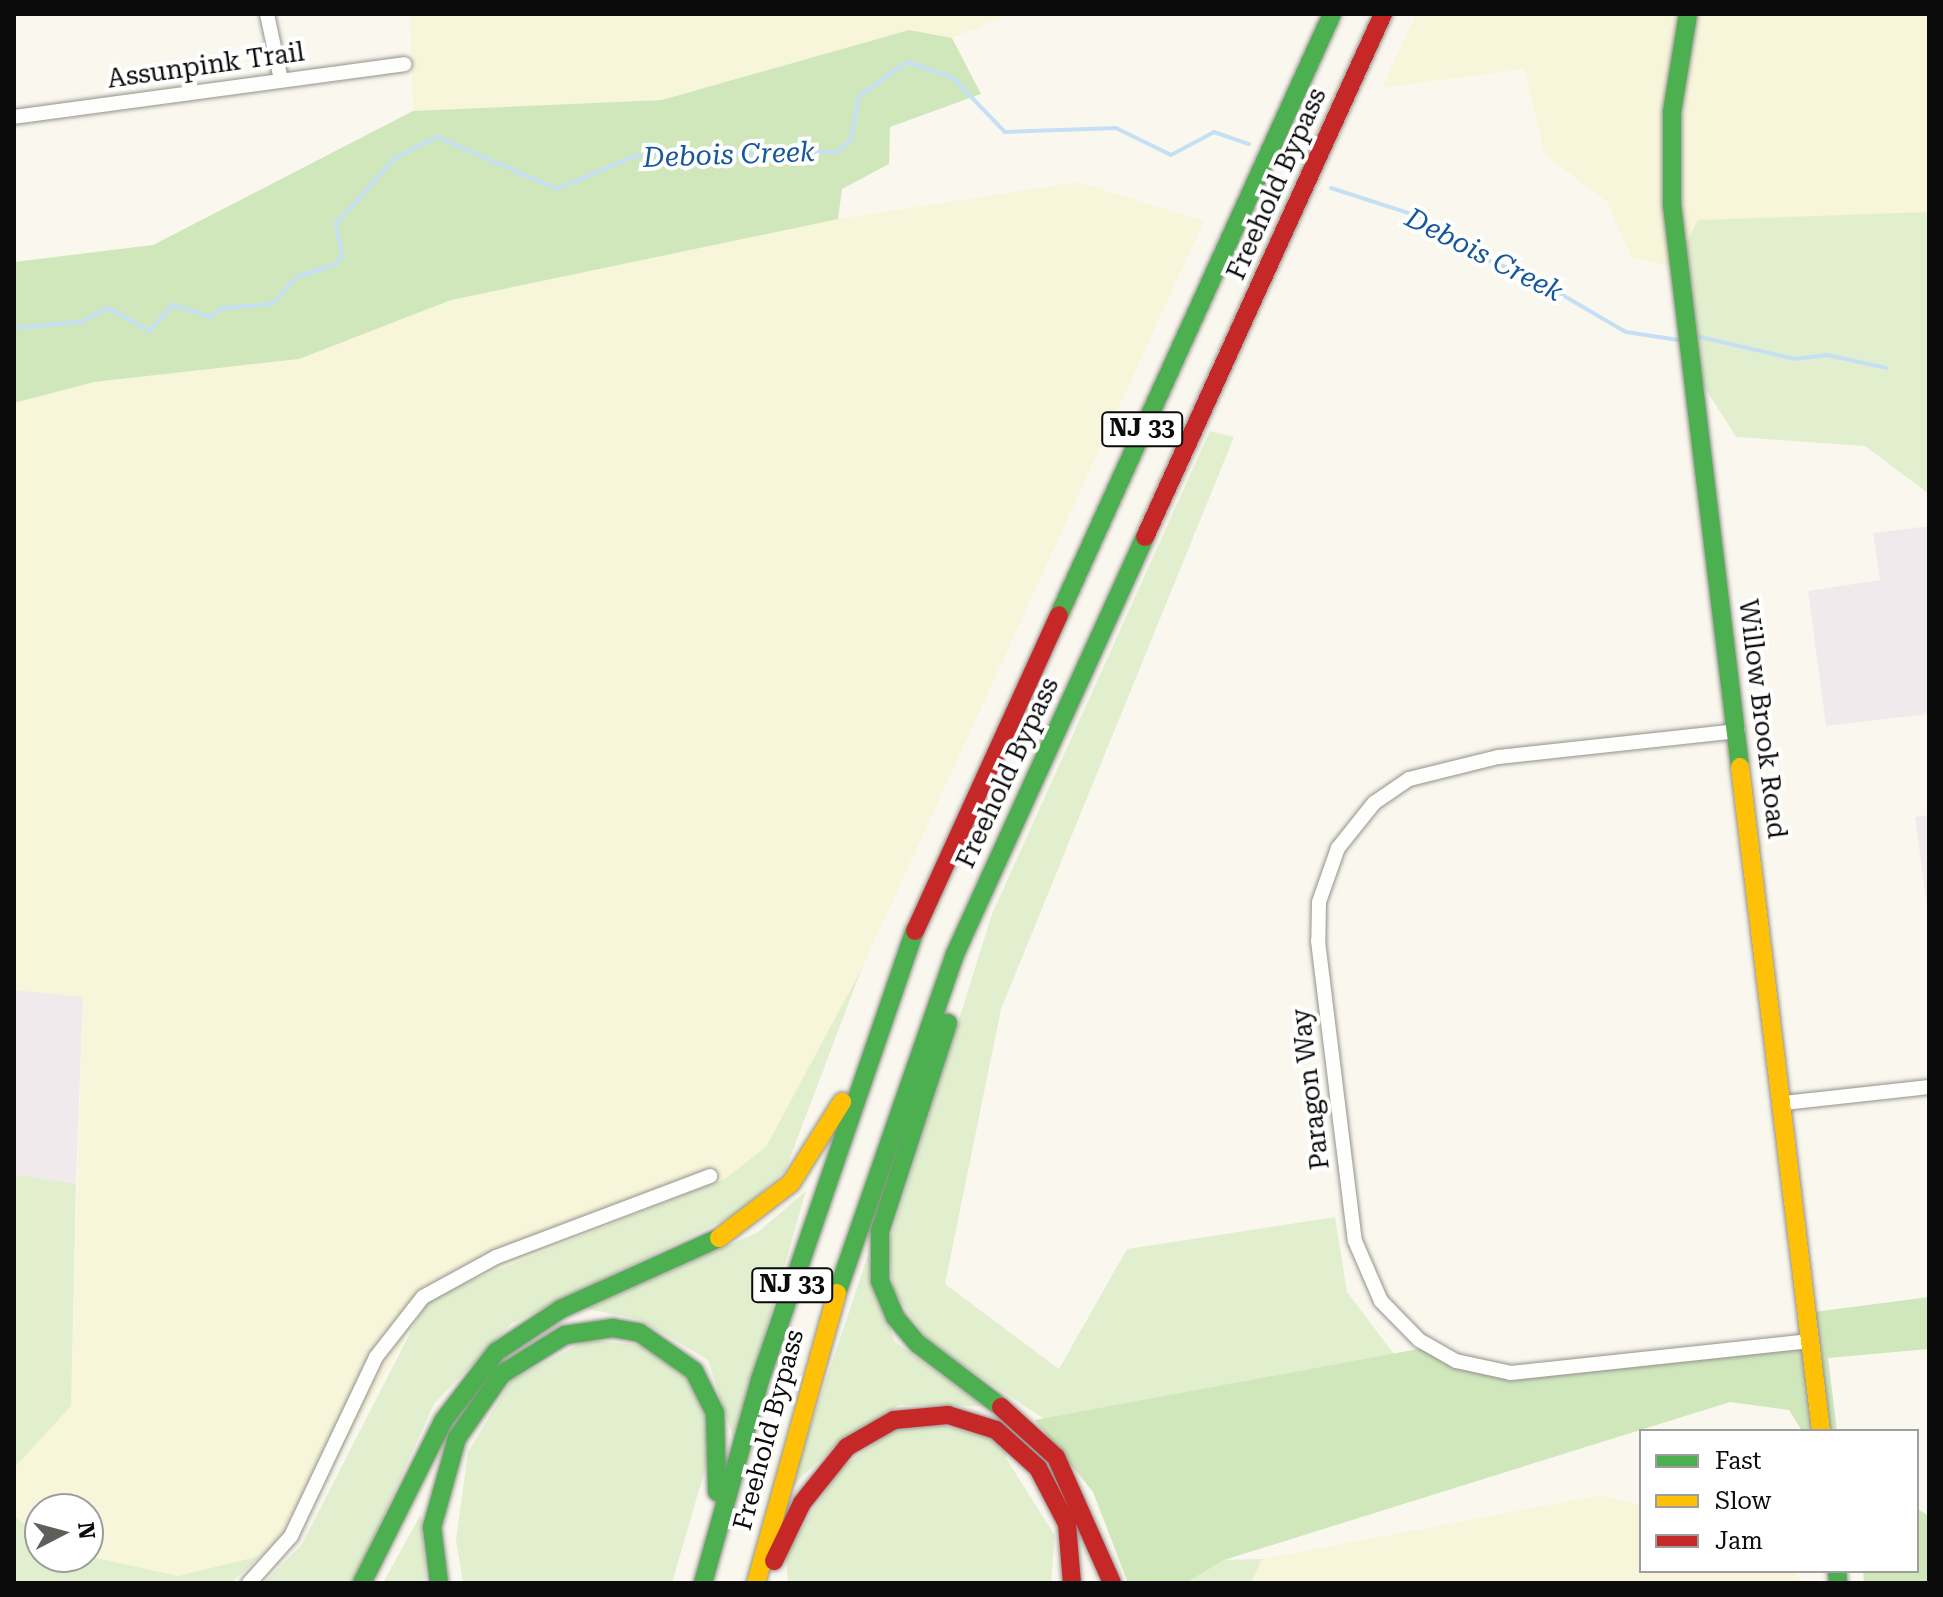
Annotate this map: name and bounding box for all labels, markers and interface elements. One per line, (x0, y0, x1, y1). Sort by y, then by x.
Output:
street label: Assunpink Trail (106, 37, 306, 95)
street label: Freehold Bypass (1221, 83, 1333, 285)
water label: Debois Creek (642, 135, 816, 175)
water label: Debois Creek (1400, 201, 1568, 309)
road number: NJ 33 (1100, 409, 1184, 449)
street label: Willow Brook Road (1732, 598, 1792, 840)
street label: Freehold Bypass (950, 673, 1066, 873)
street label: Paragon Way (1286, 1007, 1336, 1171)
road number: NJ 33 (750, 1265, 834, 1305)
street label: Freehold Bypass (727, 1326, 811, 1534)
legend (1639, 1429, 1919, 1573)
text: Fast (1715, 1447, 1762, 1475)
text: Slow (1715, 1487, 1771, 1515)
north arrow (24, 1493, 104, 1573)
text: N (73, 1521, 100, 1540)
text: Jam (1715, 1527, 1763, 1555)

